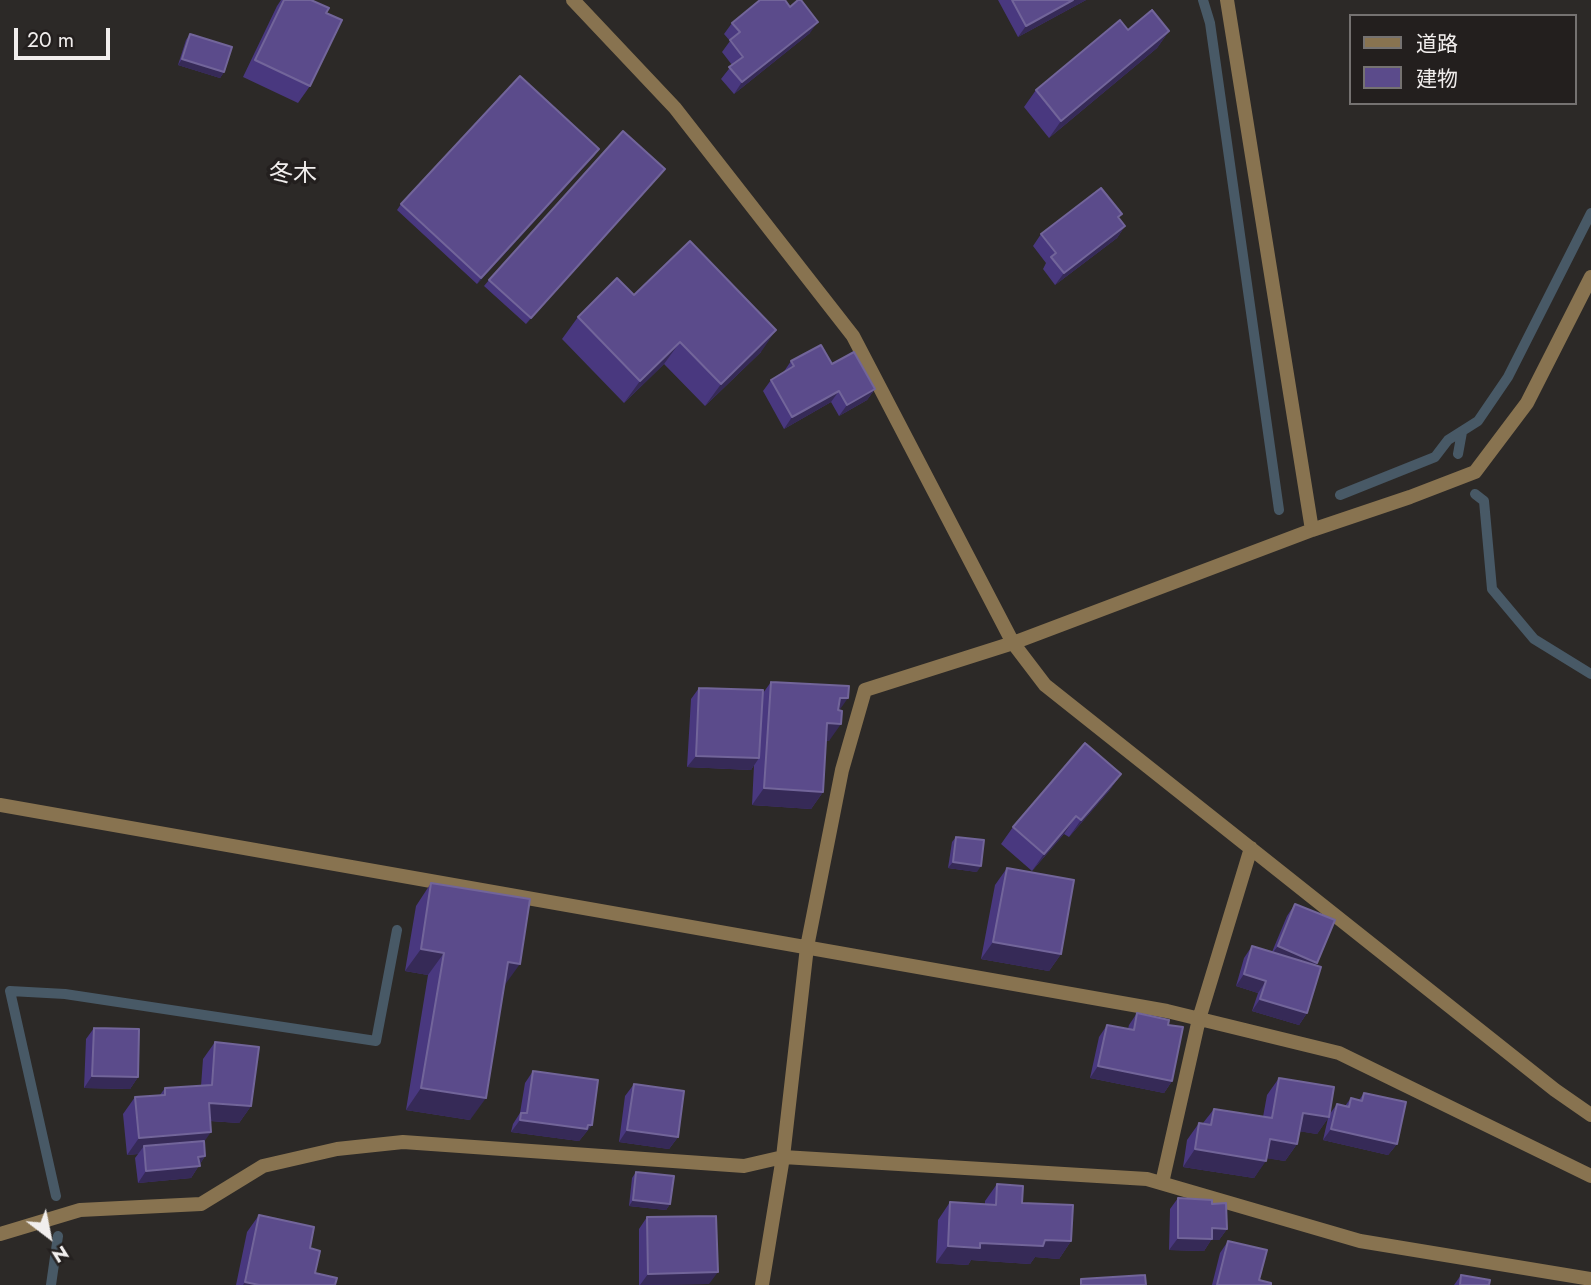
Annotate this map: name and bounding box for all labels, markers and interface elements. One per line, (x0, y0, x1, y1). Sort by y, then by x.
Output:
scale bar (18, 14, 114, 58)
legend (1350, 14, 1577, 105)
text: 20 m (27, 25, 74, 55)
text: 道路 (1416, 29, 1458, 59)
text: 建物 (1416, 64, 1458, 94)
district label: 冬木 (269, 161, 317, 189)
north arrow (14, 1201, 84, 1271)
text: N (47, 1239, 74, 1270)

